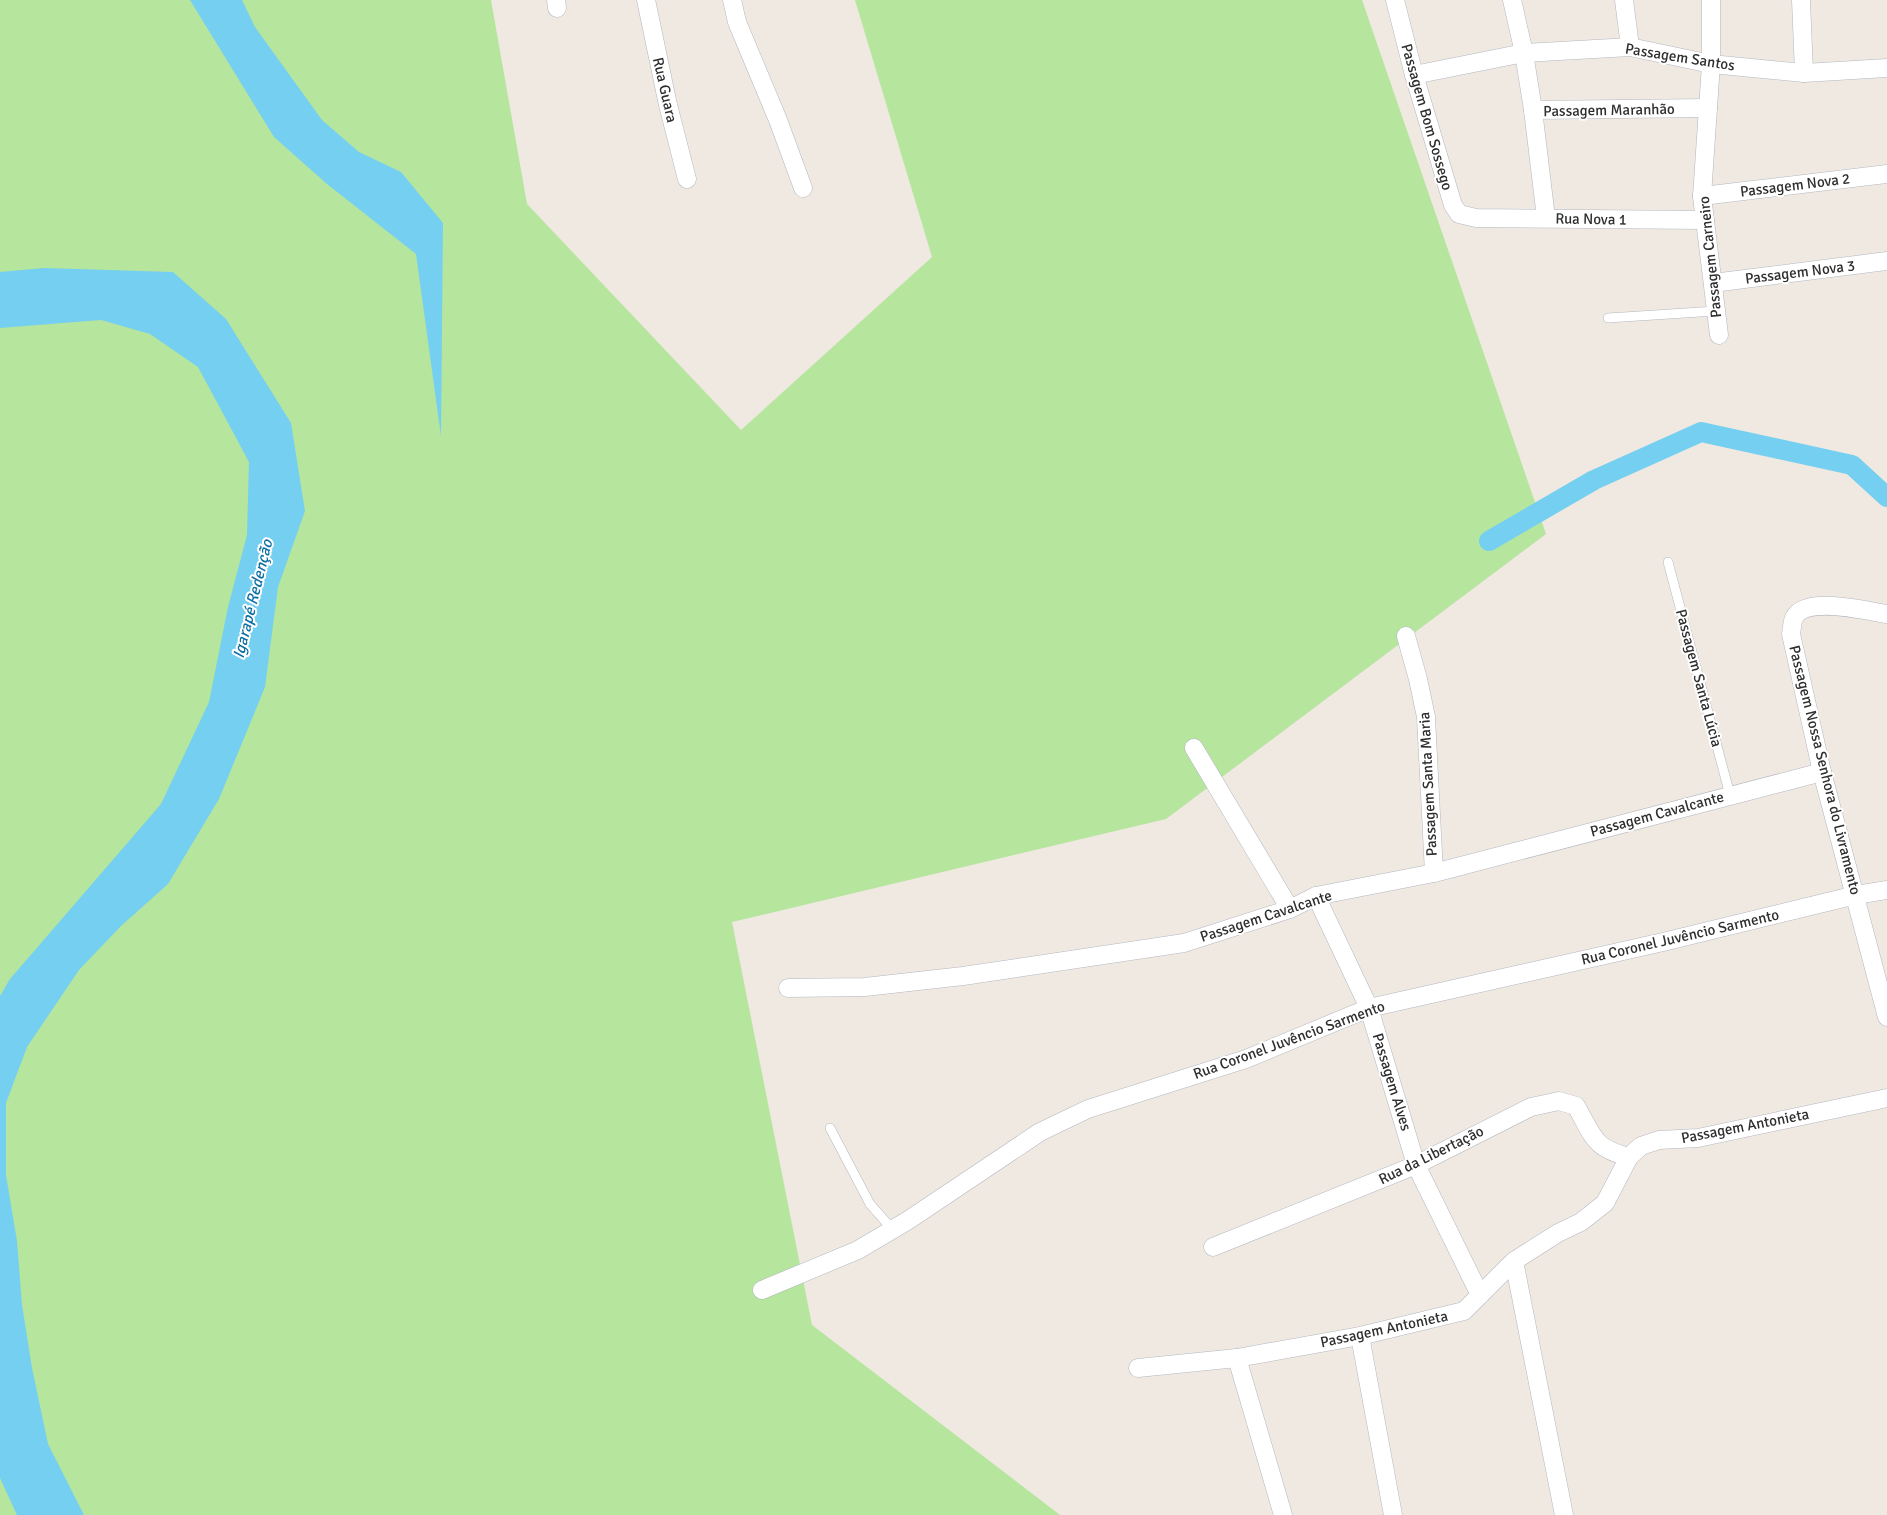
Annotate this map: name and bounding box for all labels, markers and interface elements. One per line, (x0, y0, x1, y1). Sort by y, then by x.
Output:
street label: Passagem Santos (1624, 39, 1737, 75)
street label: Passagem Bom Sossego (1397, 42, 1457, 193)
street label: Rua Guara (649, 56, 681, 124)
street label: Passagem Maranhão (1543, 100, 1675, 120)
street label: Passagem Nova 2 (1739, 169, 1851, 201)
street label: Passagem Carneiro (1695, 195, 1725, 319)
street label: Rua Nova 1 (1555, 209, 1627, 229)
street label: Passagem Nova 3 (1744, 256, 1856, 288)
water label: Igarapé Redenção (229, 537, 278, 660)
street label: Passagem Santa Lúcia (1672, 607, 1726, 749)
street label: Passagem Nossa Senhora do Livramento (1785, 643, 1865, 897)
street label: Passagem Santa Maria (1415, 711, 1441, 857)
street label: Passagem Cavalcante (1588, 787, 1726, 841)
street label: Passagem Cavalcante (1198, 886, 1334, 946)
street label: Rua Coronel Juvêncio Sarmento (1579, 905, 1781, 969)
street label: Rua Coronel Juvêncio Sarmento (1191, 997, 1387, 1083)
street label: Passagem Alves (1369, 1031, 1416, 1133)
street label: Passagem Antonieta (1679, 1105, 1811, 1147)
street label: Rua da Libertação (1375, 1122, 1487, 1188)
street label: Passagem Antonieta (1319, 1307, 1449, 1351)

